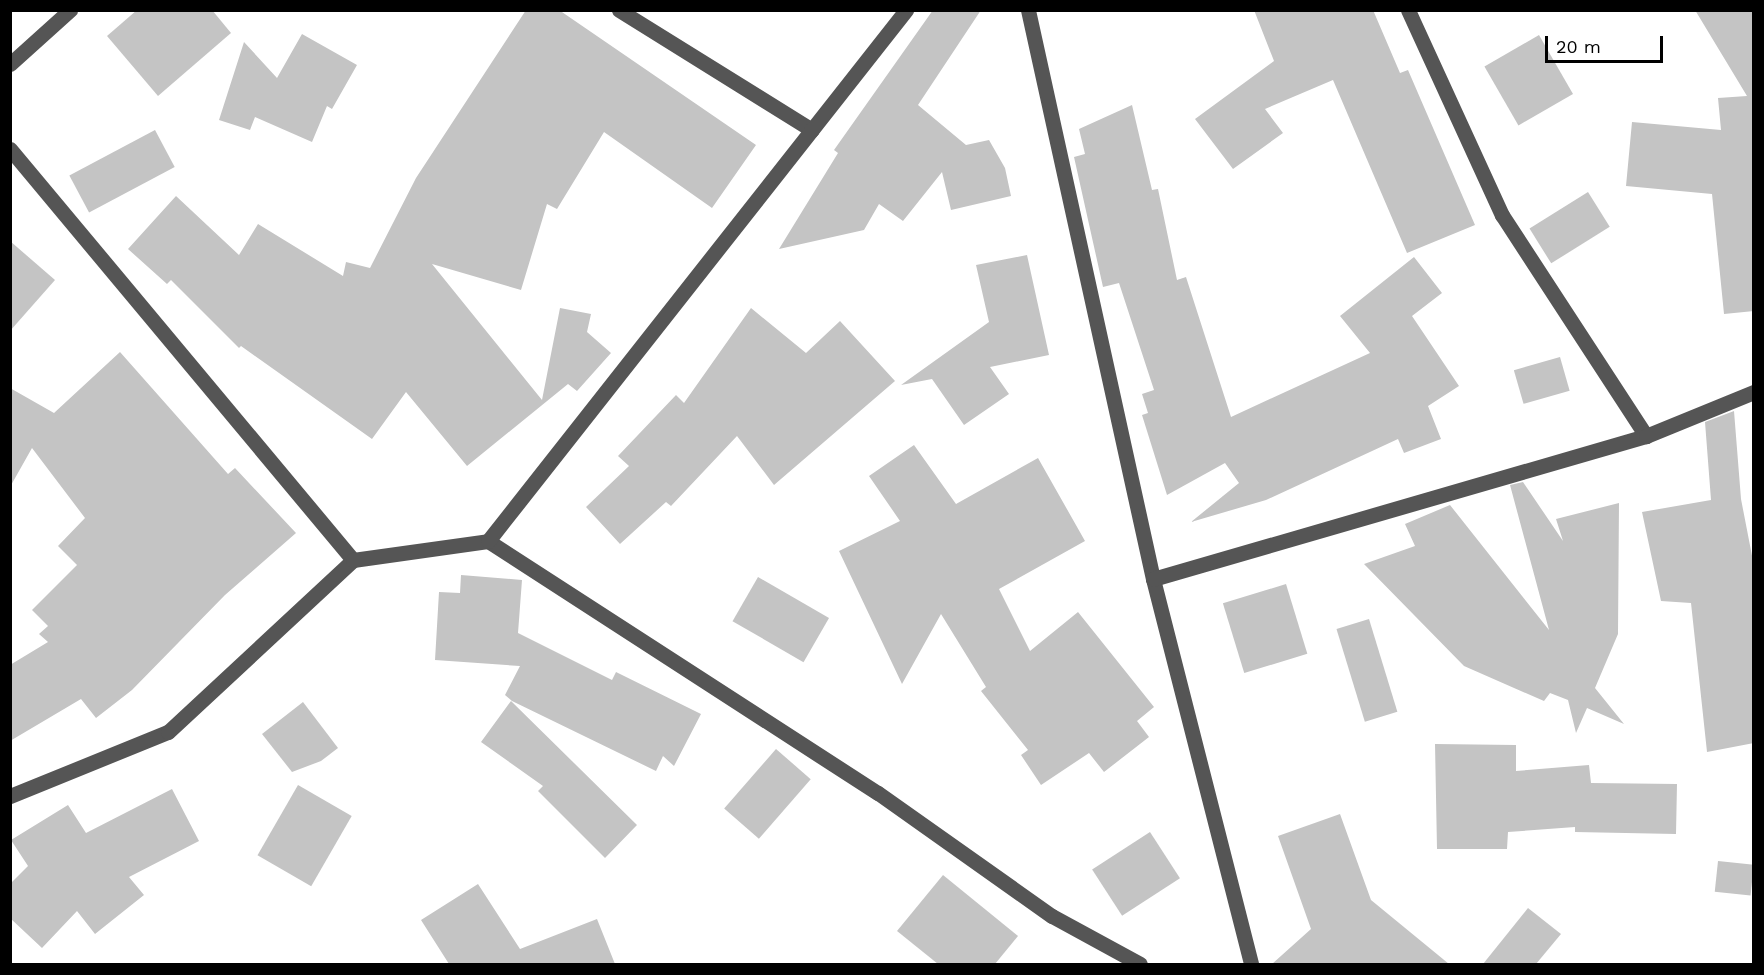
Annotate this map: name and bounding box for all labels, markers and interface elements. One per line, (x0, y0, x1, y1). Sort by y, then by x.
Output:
scale bar (1548, 24, 1666, 62)
text: 20 m (1556, 36, 1601, 57)

